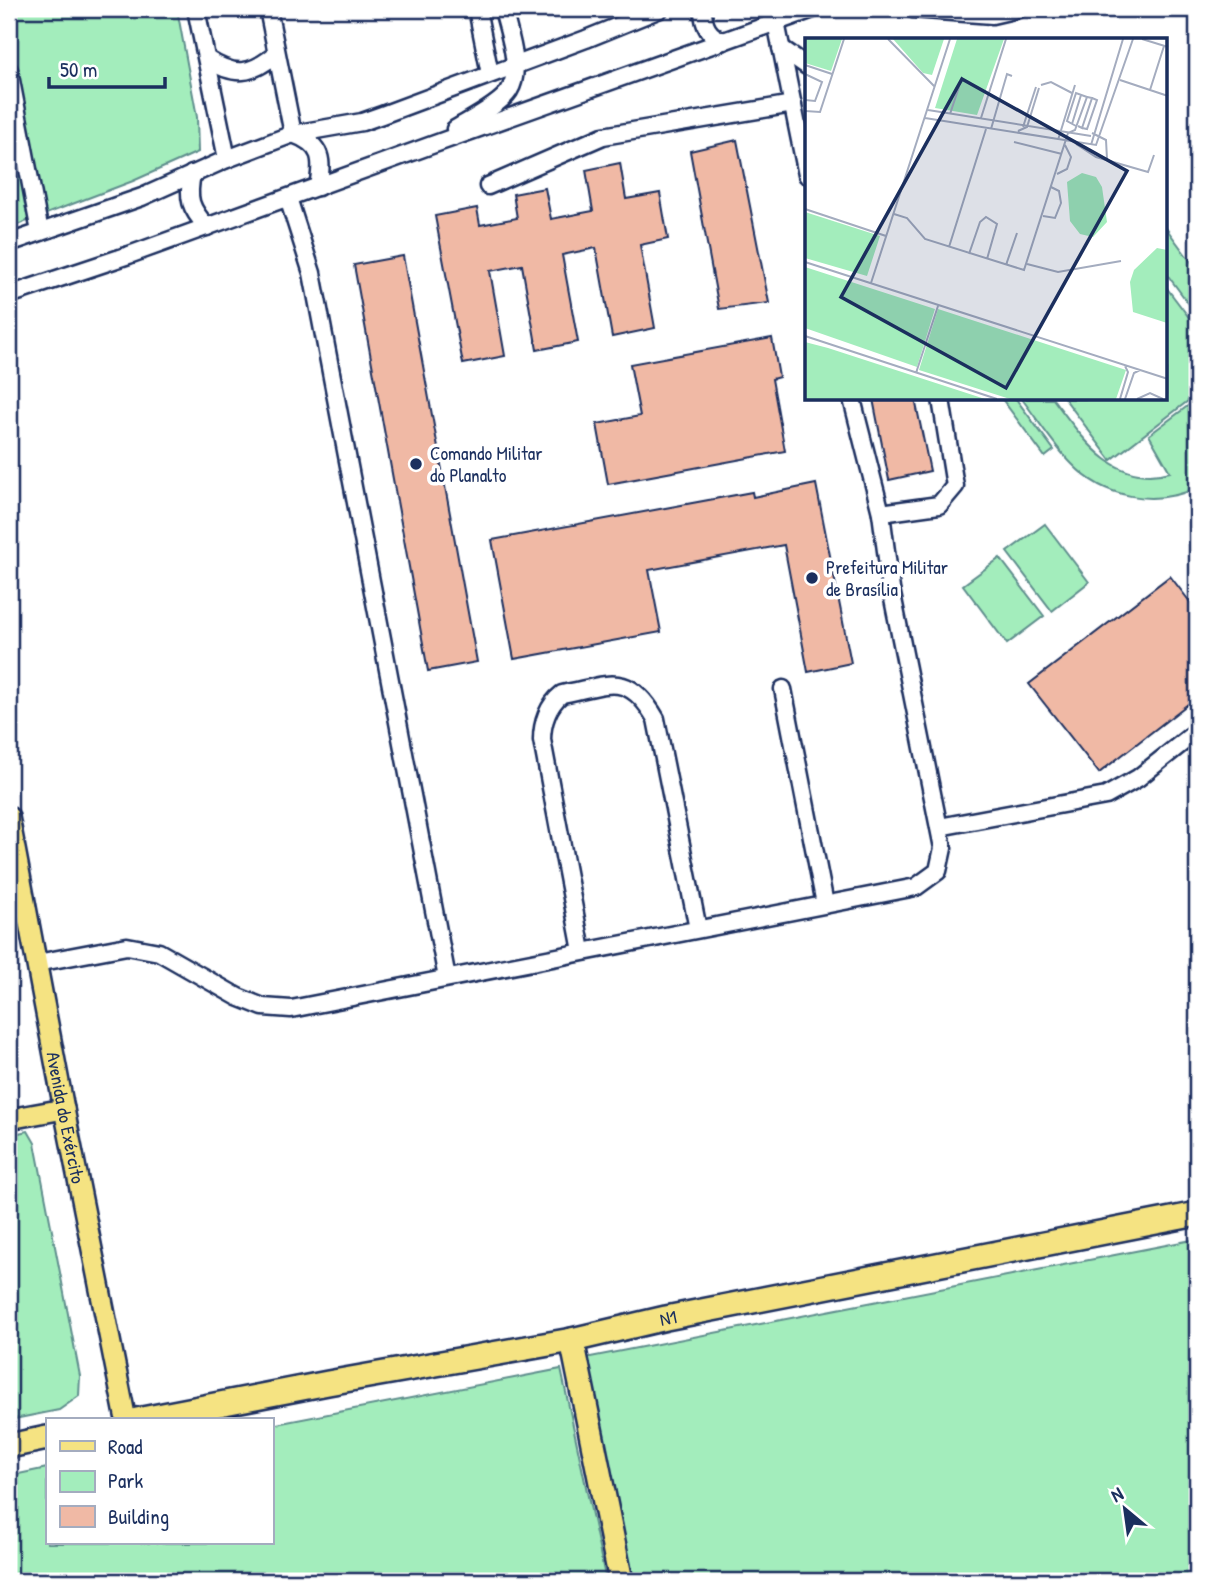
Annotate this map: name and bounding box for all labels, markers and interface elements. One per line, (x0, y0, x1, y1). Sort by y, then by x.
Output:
inset map (805, 38, 1168, 401)
scale bar (49, 46, 164, 90)
text: 50 m (60, 55, 97, 84)
place label: Comando Militar do Planalto (430, 440, 543, 488)
marker: Comando Militar do Planalto (408, 456, 424, 472)
place label: Prefeitura Militar de Brasília (826, 554, 949, 602)
marker: Prefeitura Militar de Brasília (804, 570, 820, 586)
street label: Avenida do Exército (40, 1050, 92, 1186)
street label: N1 (657, 1303, 679, 1332)
legend (46, 1418, 273, 1544)
text: Road (108, 1432, 142, 1461)
text: Park (108, 1466, 143, 1495)
north arrow (1090, 1474, 1160, 1544)
text: N (1106, 1480, 1127, 1508)
text: Building (108, 1502, 169, 1531)

